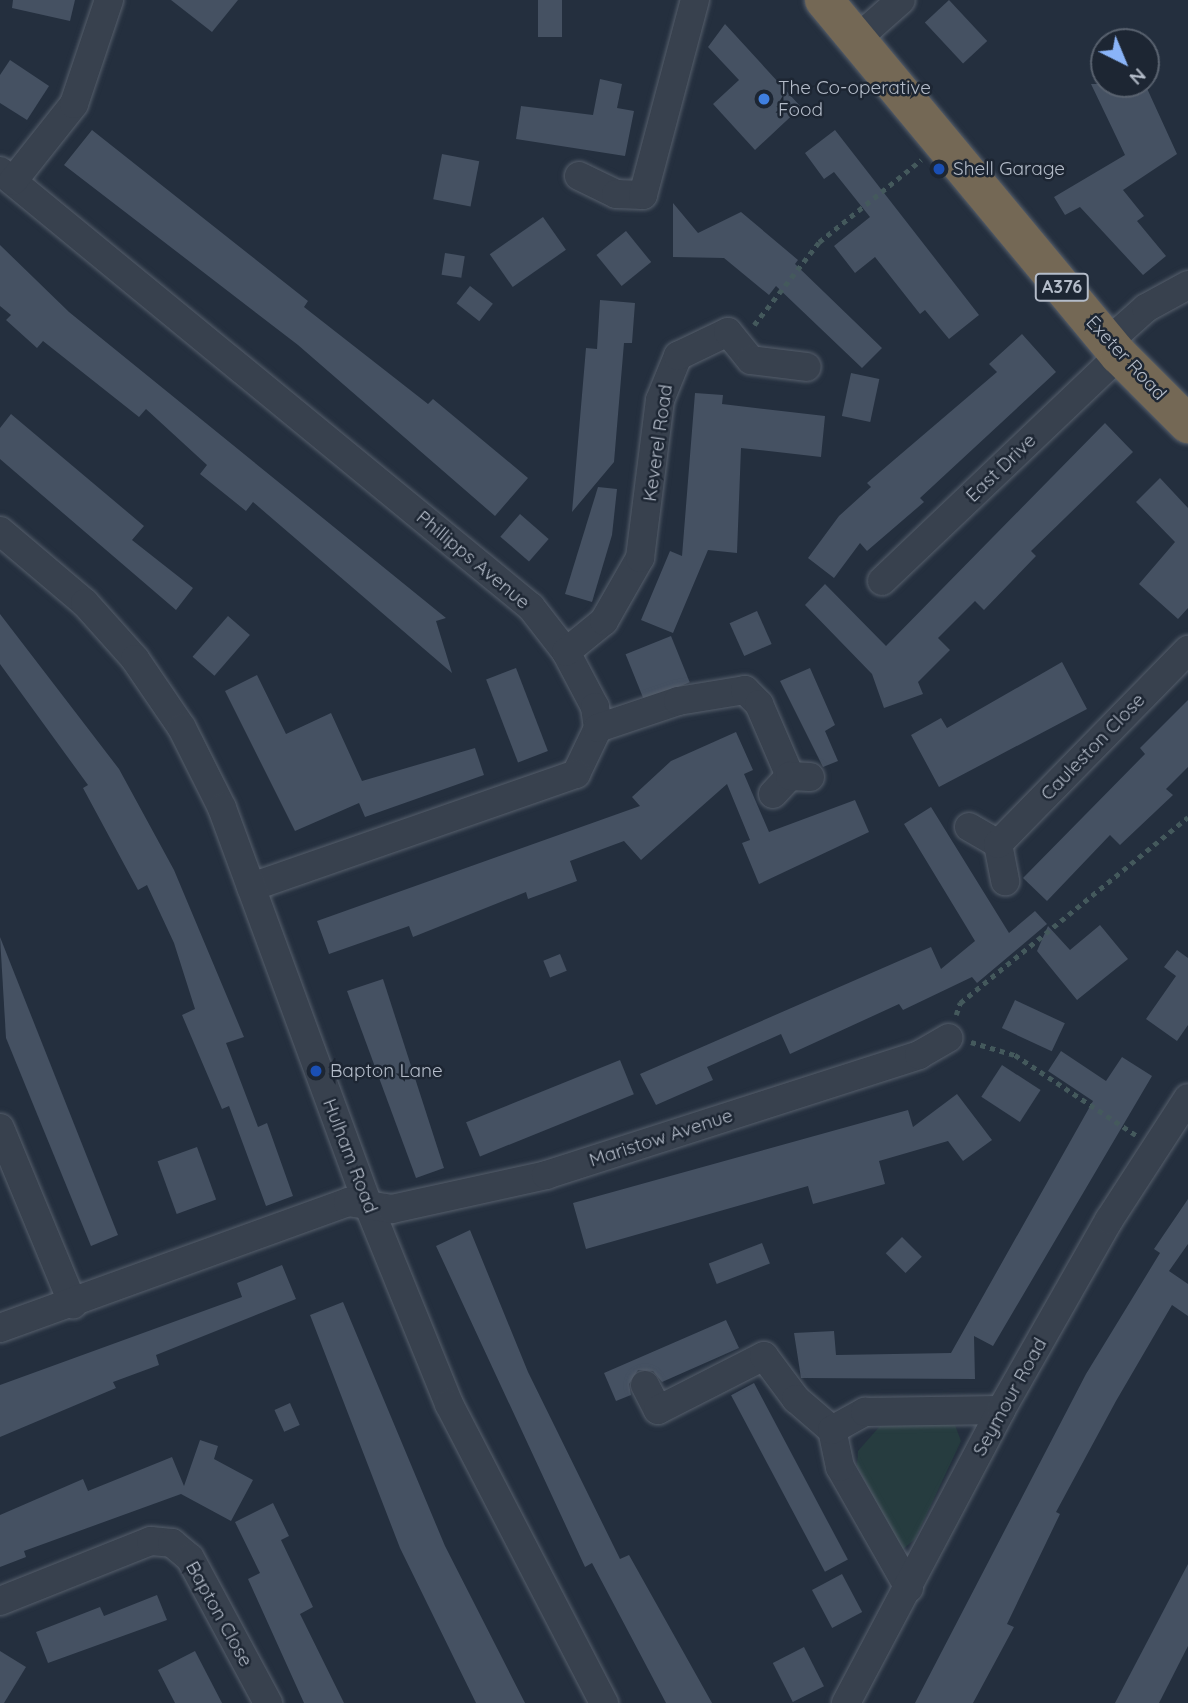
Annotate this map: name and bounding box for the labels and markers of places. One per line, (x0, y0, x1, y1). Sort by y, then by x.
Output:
place label: The Co-operative Food (778, 77, 931, 121)
marker: The Co-operative Food (756, 91, 772, 107)
place label: Shell Garage (953, 158, 1065, 180)
marker: Shell Garage (931, 161, 947, 177)
place label: Bapton Lane (330, 1060, 443, 1082)
marker: Bapton Lane (308, 1063, 324, 1079)

